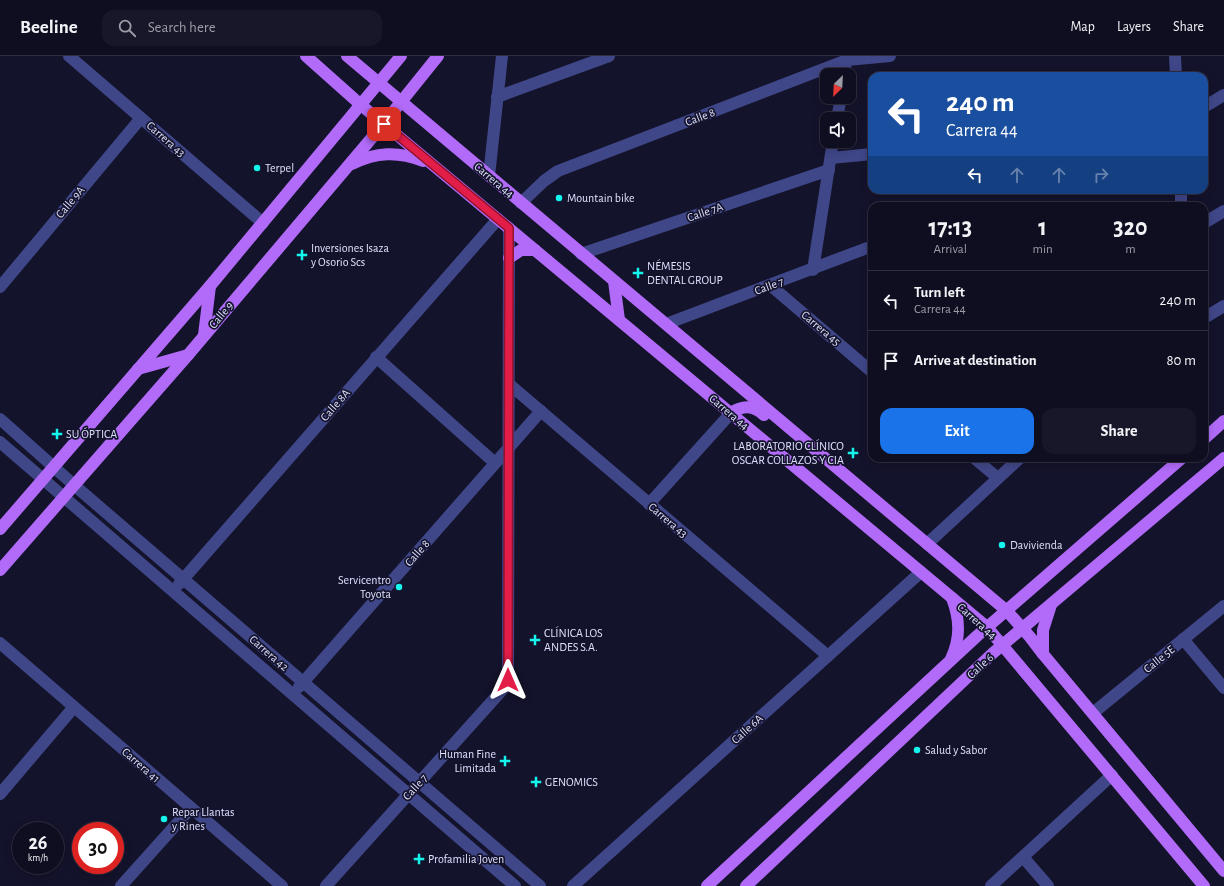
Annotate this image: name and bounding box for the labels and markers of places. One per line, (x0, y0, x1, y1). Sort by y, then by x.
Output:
pin (367, 107, 401, 141)
place label: Terpel (265, 162, 294, 174)
marker: Terpel (252, 163, 262, 173)
place label: Mountain bike (567, 192, 635, 204)
marker: Mountain bike (554, 193, 564, 203)
place label: Inversiones Isaza y Osorio Scs (310, 242, 390, 269)
marker: Inversiones Isaza y Osorio Scs (296, 249, 308, 261)
place label: NÉMESIS DENTAL GROUP (647, 259, 723, 286)
marker: NÉMESIS DENTAL GROUP (632, 267, 644, 279)
place label: SU ÓPTICA (66, 427, 117, 440)
marker: SU ÓPTICA (51, 428, 63, 440)
place label: LABORATORIO CLÍNICO OSCAR COLLAZOS Y CIA (732, 439, 844, 466)
marker: LABORATORIO CLÍNICO OSCAR COLLAZOS Y CIA (847, 447, 859, 459)
place label: Davivienda (1010, 539, 1063, 551)
marker: Davivienda (997, 540, 1007, 550)
place label: Servicentro Toyota (338, 574, 391, 601)
marker: Servicentro Toyota (394, 582, 404, 592)
place label: CLÍNICA LOS ANDES S.A. (544, 626, 603, 653)
marker: CLÍNICA LOS ANDES S.A. (529, 634, 541, 646)
place label: Salud y Sabor (925, 744, 987, 757)
marker: Salud y Sabor (912, 745, 922, 755)
place label: Human Fine Limitada (439, 748, 496, 774)
marker: Human Fine Limitada (499, 755, 511, 767)
marker: GENOMICS (530, 776, 542, 788)
place label: GENOMICS (545, 776, 598, 788)
place label: Repar Llantas y Rines (171, 806, 235, 833)
marker: Repar Llantas y Rines (159, 814, 169, 824)
marker: Profamilia Joven (413, 853, 425, 865)
place label: Profamilia Joven (428, 853, 504, 865)

